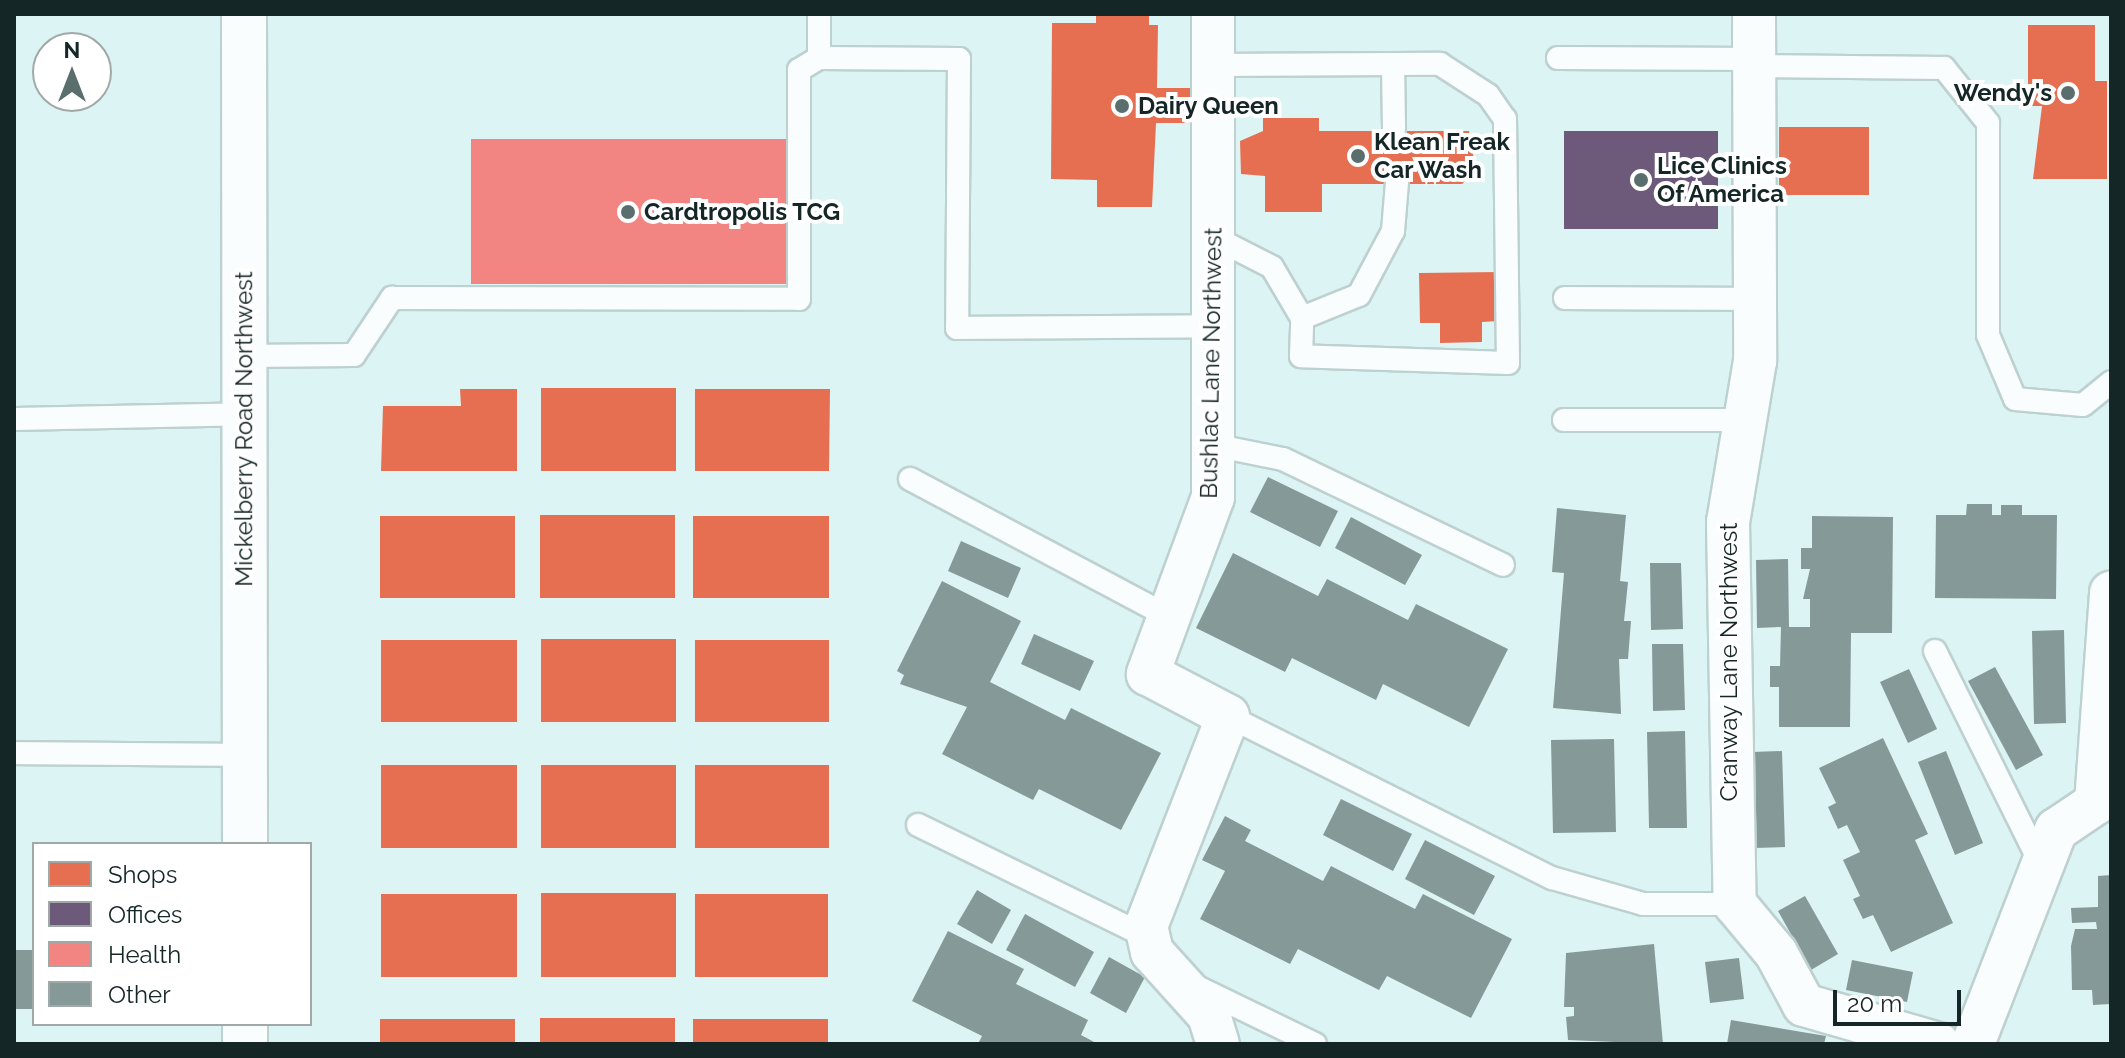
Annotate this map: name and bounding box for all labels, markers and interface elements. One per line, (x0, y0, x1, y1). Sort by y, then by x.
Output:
north arrow (32, 32, 112, 112)
text: N (64, 37, 80, 63)
place label: Wendy's (1954, 79, 2052, 107)
marker: Wendy's (2059, 84, 2077, 102)
place label: Dairy Queen (1138, 92, 1279, 120)
marker: Dairy Queen (1113, 97, 1131, 115)
place label: Klean Freak Car Wash (1374, 128, 1510, 184)
marker: Klean Freak Car Wash (1349, 147, 1367, 165)
place label: Lice Clinics Of America (1657, 152, 1787, 208)
marker: Lice Clinics Of America (1632, 171, 1650, 189)
place label: Cardtropolis TCG (644, 198, 841, 226)
marker: Cardtropolis TCG (619, 203, 637, 221)
street label: Bushlac Lane Northwest (1194, 227, 1228, 499)
street label: Mickelberry Road Northwest (230, 271, 258, 587)
street label: Cranway Lane Northwest (1715, 522, 1743, 802)
legend (32, 842, 312, 1026)
text: Shops (108, 860, 177, 889)
text: Offices (108, 900, 182, 929)
text: Health (108, 940, 181, 969)
scale bar (1837, 974, 1965, 1024)
text: Other (108, 980, 171, 1009)
text: 20 m (1847, 989, 1902, 1018)

